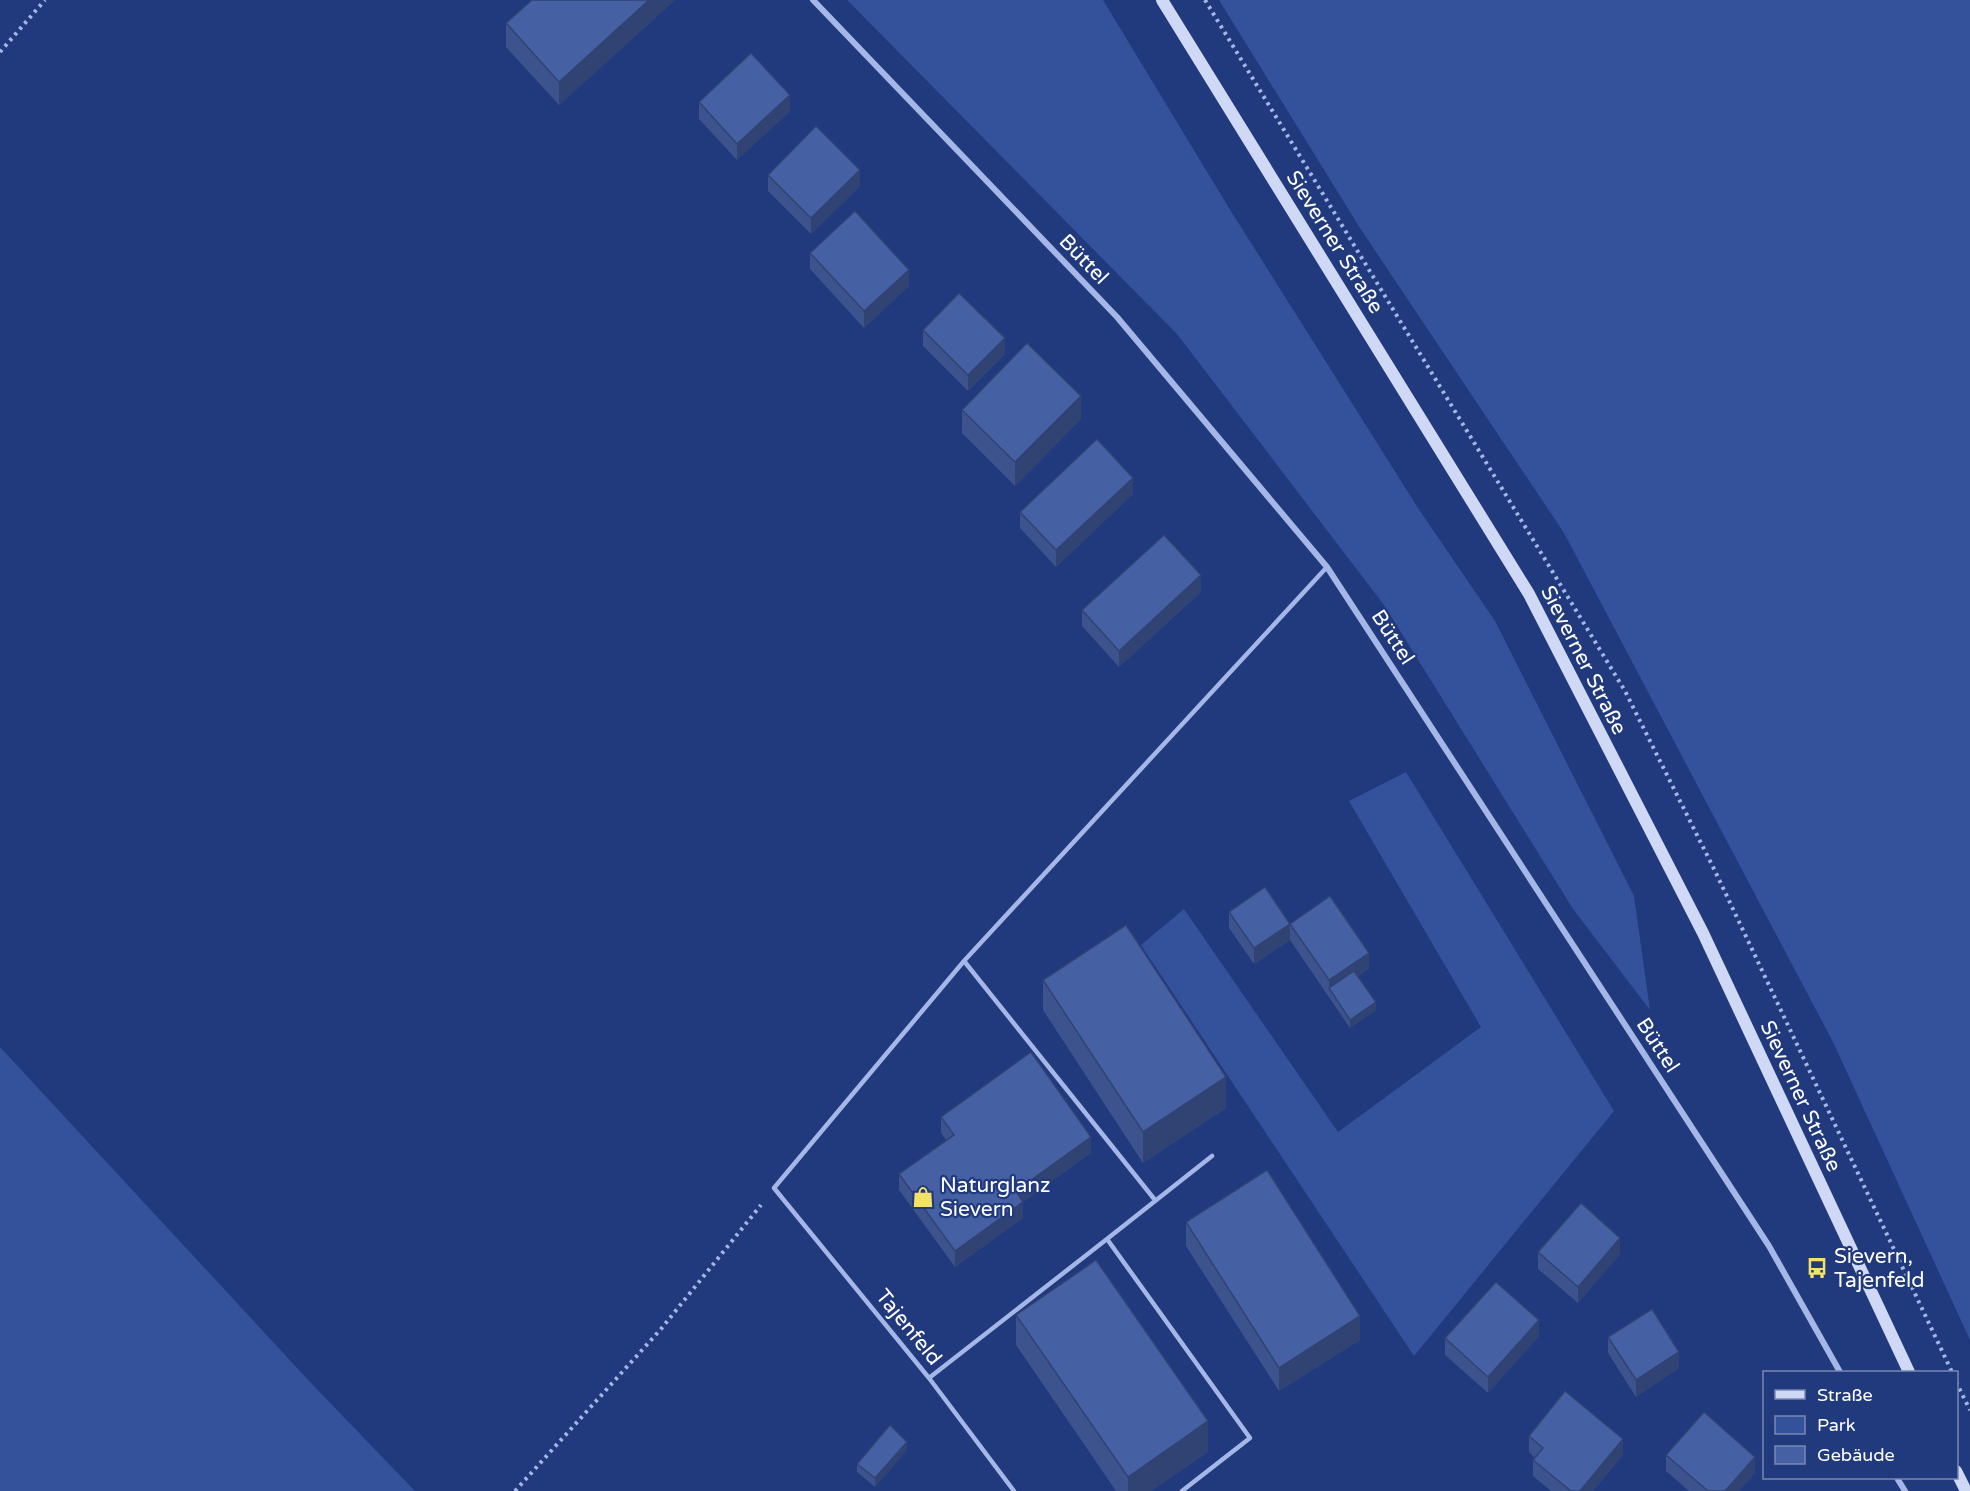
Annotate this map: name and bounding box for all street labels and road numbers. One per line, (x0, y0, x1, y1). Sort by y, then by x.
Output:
street label: Sieverner Straße (1281, 166, 1389, 318)
street label: Büttel (1054, 229, 1114, 290)
street label: Sieverner Straße (1535, 582, 1632, 739)
street label: Büttel (1366, 605, 1419, 669)
street label: Büttel (1631, 1013, 1684, 1077)
street label: Sieverner Straße (1755, 1017, 1847, 1176)
street label: Tajenfeld (870, 1284, 947, 1370)

